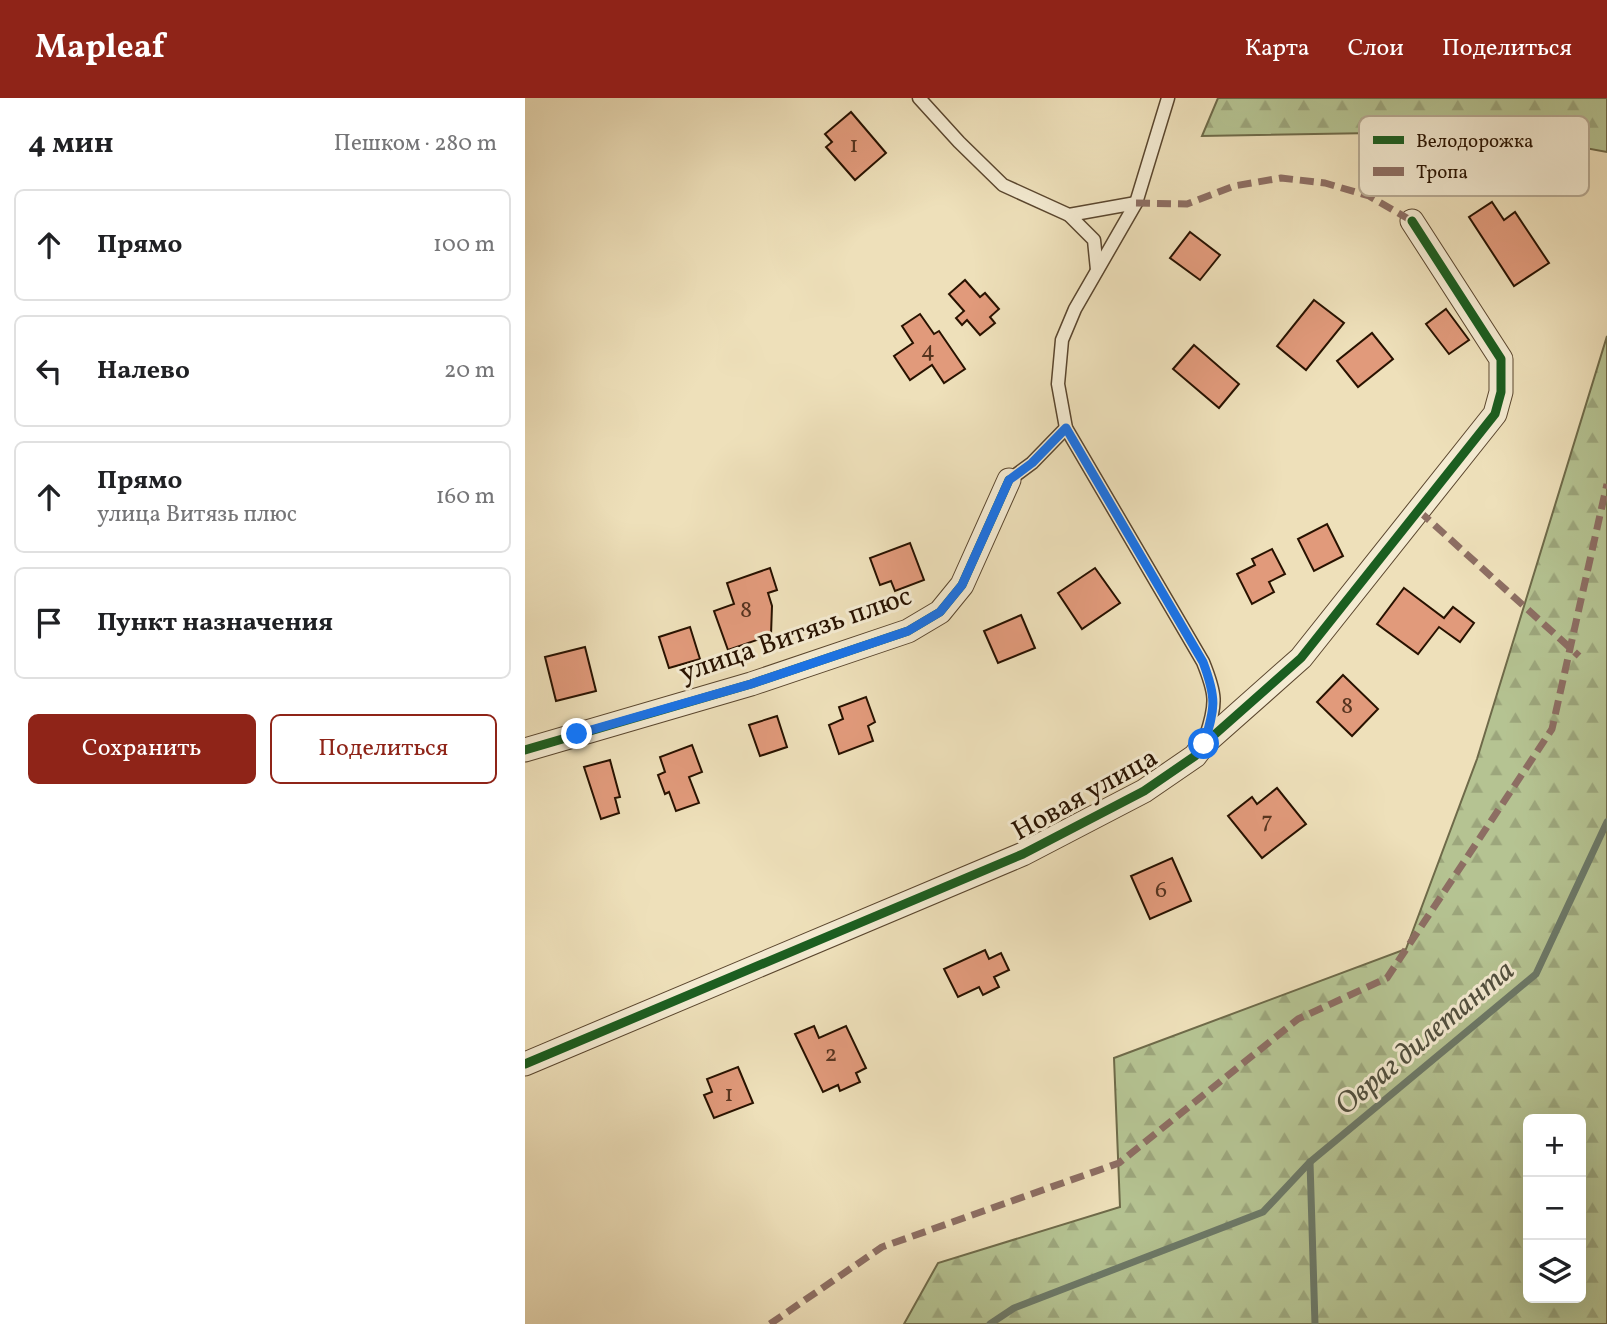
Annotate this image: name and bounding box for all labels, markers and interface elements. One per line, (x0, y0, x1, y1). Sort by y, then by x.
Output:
text: Mapleaf (35, 26, 165, 72)
text: Карта (1245, 32, 1310, 66)
text: Слои (1348, 32, 1404, 66)
text: Поделиться (1442, 32, 1572, 66)
legend (1359, 116, 1589, 196)
text: 4 мин (28, 123, 113, 165)
text: Пешком · 280 m (334, 128, 497, 160)
house number: 1 (849, 129, 859, 163)
text: Велодорожка (1416, 129, 1534, 155)
text: Тропа (1416, 160, 1468, 186)
icon: ahead (30, 226, 68, 264)
text: Прямо (97, 227, 182, 263)
text: 100 m (433, 229, 495, 261)
house number: 4 (921, 334, 935, 368)
icon: left (30, 352, 68, 390)
text: Налево (97, 353, 190, 389)
text: 20 m (444, 355, 495, 387)
text: Прямо (97, 463, 182, 499)
icon: ahead (30, 478, 68, 516)
text: 160 m (436, 481, 495, 513)
text: улица Витязь плюс (97, 499, 297, 531)
street label: улица Витязь плюс (674, 577, 917, 693)
house number: 8 (740, 594, 752, 628)
icon: arrive (30, 604, 68, 642)
text: Пункт назначения (97, 605, 333, 641)
house number: 8 (1341, 690, 1353, 724)
button: Сохранить (28, 714, 256, 784)
button: Поделиться (270, 714, 497, 784)
route end (561, 718, 592, 749)
route start (1188, 728, 1219, 759)
street label: Новая улица (1005, 739, 1165, 851)
house number: 7 (1261, 805, 1273, 839)
house number: 6 (1155, 874, 1167, 908)
water label: Овраг дилетанта (1326, 951, 1524, 1126)
house number: 2 (825, 1038, 837, 1072)
house number: 1 (724, 1078, 734, 1112)
map controls (1523, 1114, 1586, 1303)
button: + (1523, 1114, 1586, 1177)
button: − (1523, 1177, 1586, 1240)
button: layers (1523, 1240, 1586, 1303)

